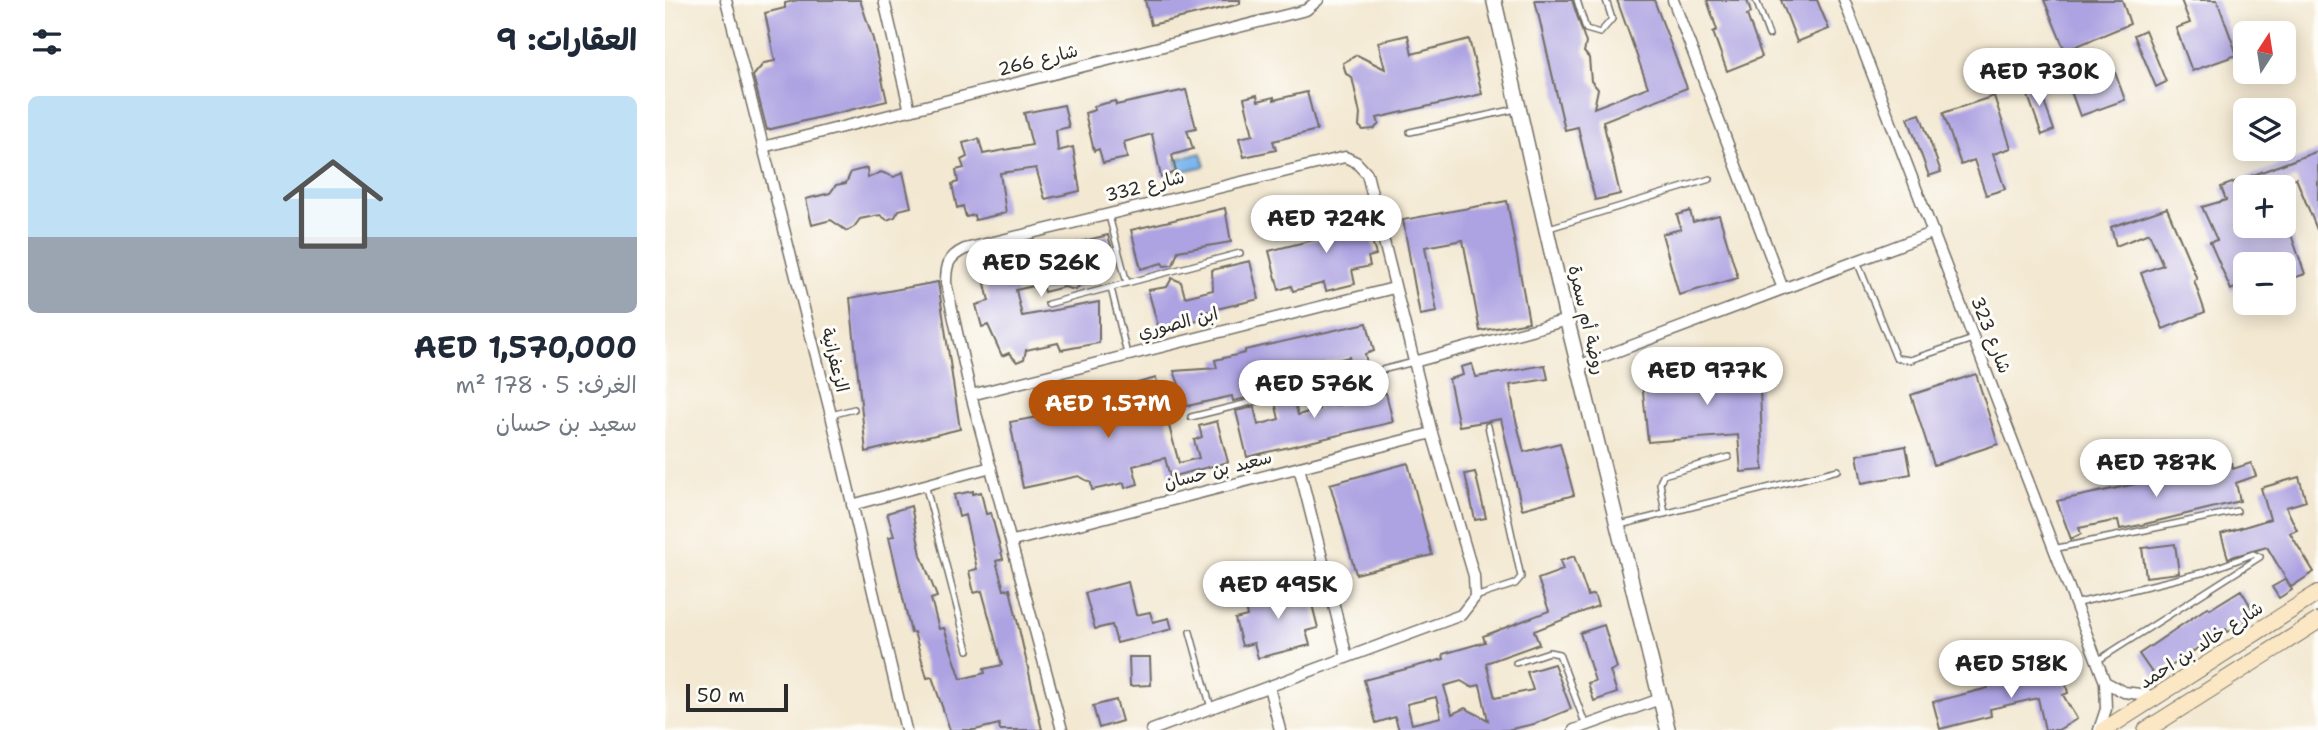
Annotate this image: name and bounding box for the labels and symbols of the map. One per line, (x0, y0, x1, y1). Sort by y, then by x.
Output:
north arrow (2233, 21, 2296, 84)
street label: شارع 266 (995, 38, 1081, 82)
pin: AED 730K (1967, 48, 2111, 108)
street label: شارع 332 (1103, 165, 1187, 207)
pin: AED 724K (1254, 196, 1398, 255)
pin: AED 526K (969, 240, 1113, 299)
street label: روضة أم سمرة (1561, 263, 1611, 378)
street label: شارع 323 (1965, 293, 2017, 377)
street label: ابن الصوري (1135, 301, 1221, 346)
street label: الزعفرانية (815, 325, 855, 395)
pin: AED 977K (1635, 348, 1779, 407)
pin: AED 576K (1242, 360, 1386, 420)
pin: AED 1.57M (1028, 380, 1188, 440)
pin: AED 787K (2084, 440, 2228, 499)
street label: سعيد بن حسان (1161, 445, 1275, 495)
pin: AED 495K (1206, 562, 1350, 621)
street label: شارع خالد بن احمد (2134, 596, 2268, 694)
pin: AED 518K (1939, 640, 2083, 700)
scale bar (686, 681, 787, 713)

